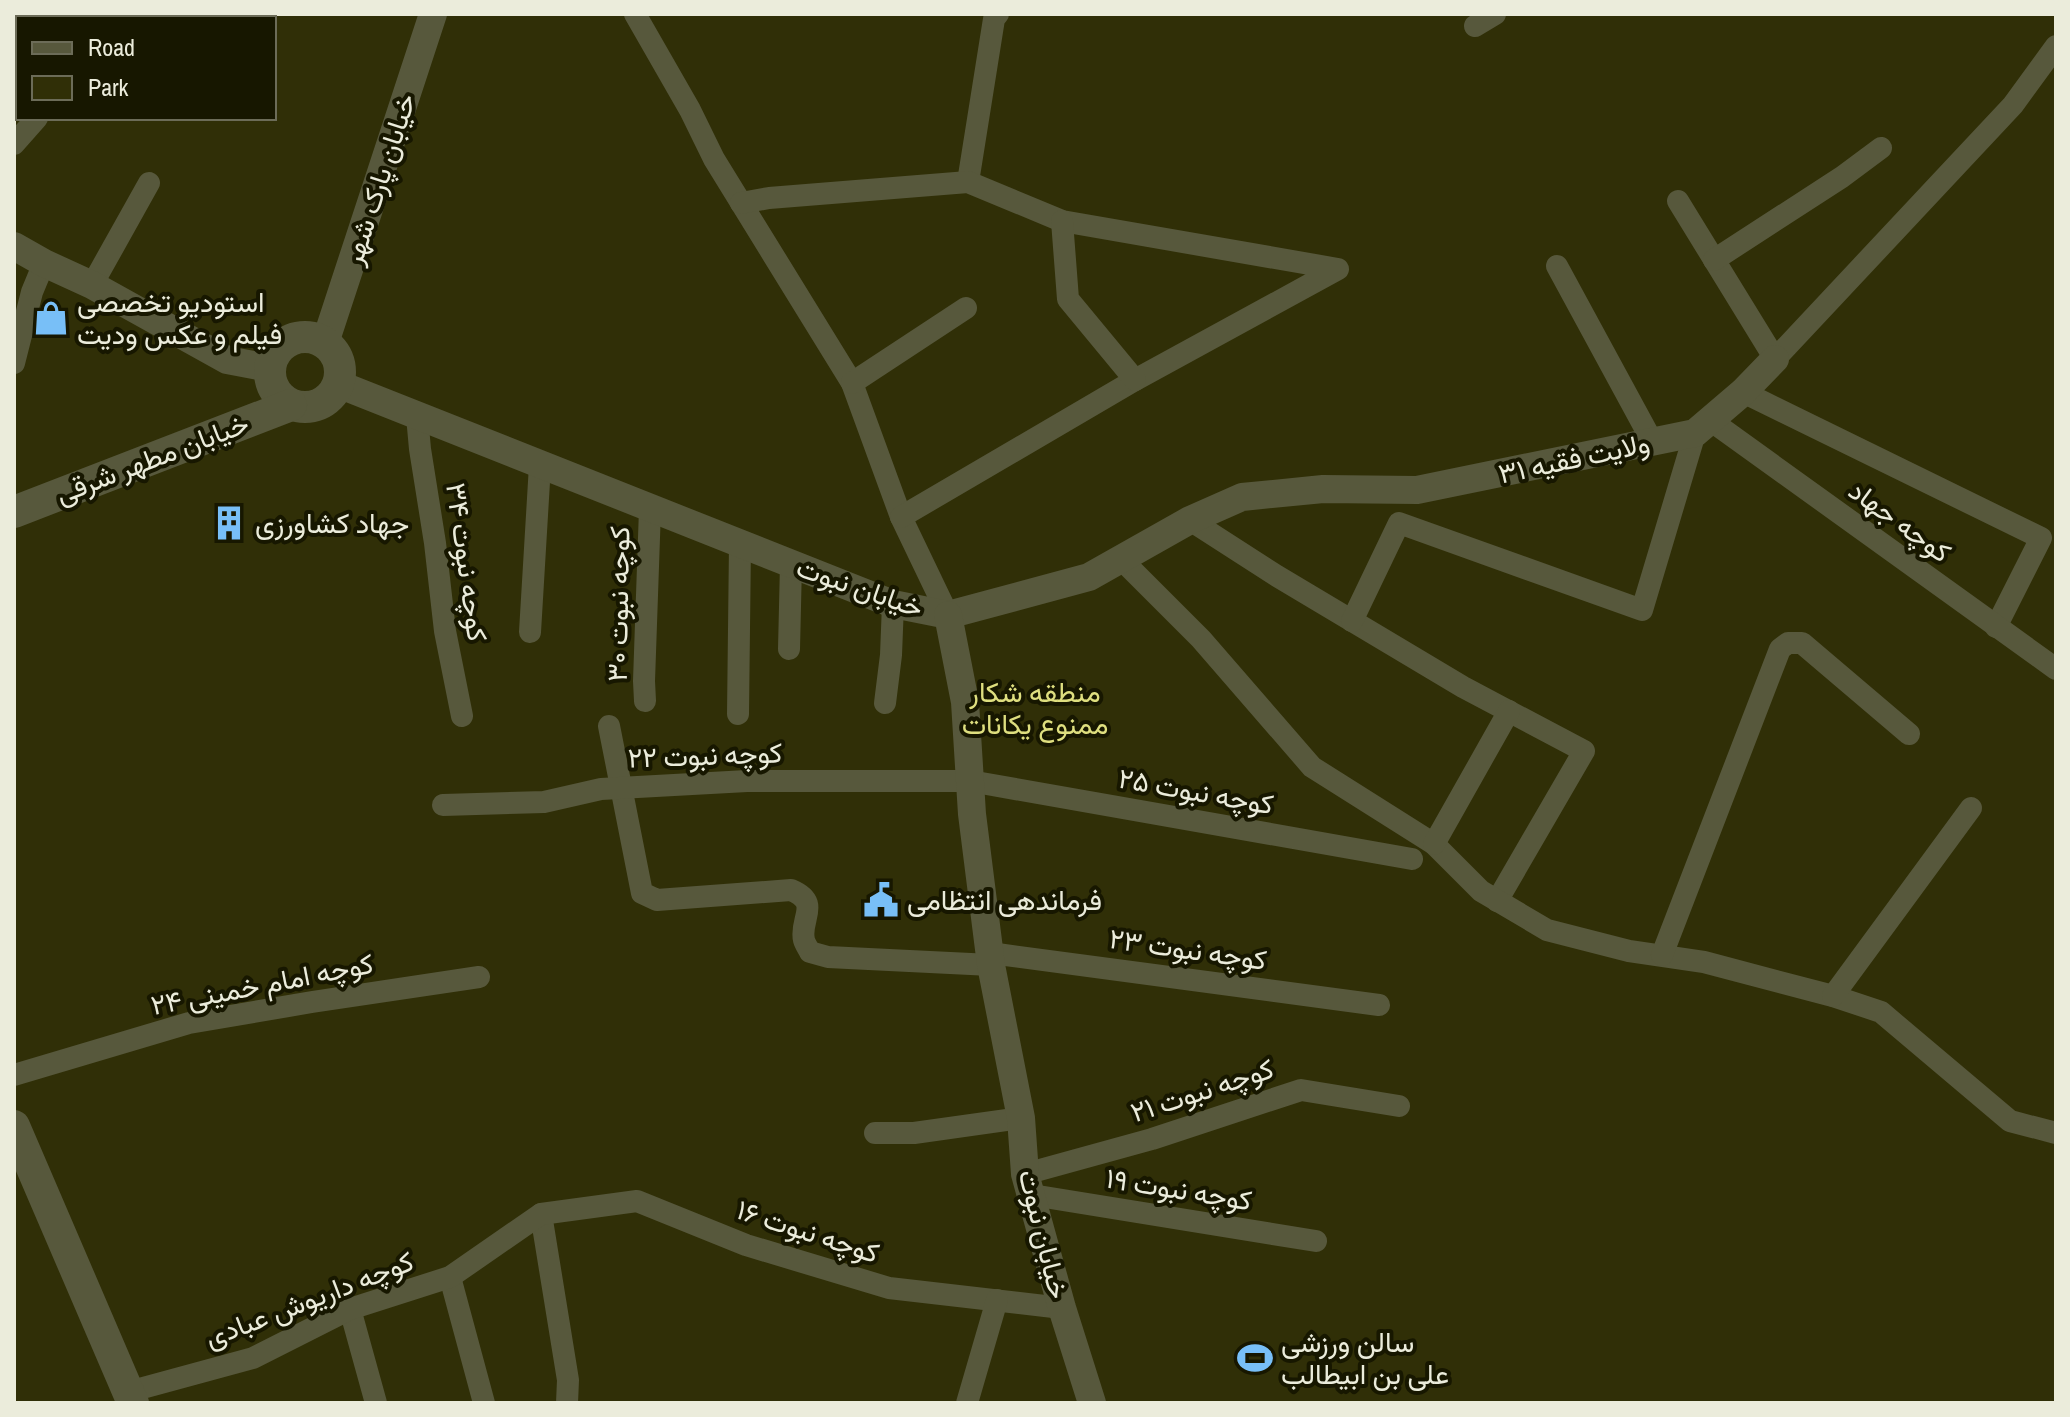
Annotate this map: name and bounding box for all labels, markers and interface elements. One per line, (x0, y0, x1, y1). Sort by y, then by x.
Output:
legend (16, 16, 276, 120)
text: Road (88, 31, 135, 63)
text: Park (88, 71, 129, 103)
street label: خیابان پارک شهر (333, 89, 425, 270)
place label: استودیو تخصصی فیلم و عکس ودیت (77, 283, 282, 353)
shop icon: استودیو تخصصی فیلم و عکس ودیت (32, 299, 70, 337)
street label: خیابان مطهر شرقی (50, 404, 254, 512)
street label: ولایت فقیه ۳۱ (1495, 423, 1653, 493)
street label: کوچه جهاد (1841, 471, 1959, 571)
street label: کوچه نبوت ۳۴ (437, 480, 497, 644)
building icon: جهاد کشاورزی (210, 504, 248, 542)
place label: جهاد کشاورزی (255, 504, 409, 542)
street label: کوچه نبوت ۳۰ (598, 526, 638, 682)
street label: خیابان نبوت (792, 548, 928, 626)
park label: منطقه شکار ممنوع یکانات (962, 673, 1108, 743)
street label: کوچه نبوت ۲۲ (627, 733, 783, 777)
street label: کوچه نبوت ۲۵ (1116, 759, 1276, 823)
public building icon: فرماندهی انتظامی (862, 881, 900, 919)
place label: فرماندهی انتظامی (907, 881, 1102, 919)
street label: کوچه نبوت ۲۳ (1107, 919, 1269, 979)
street label: کوچه امام خمینی ۲۴ (147, 944, 377, 1024)
street label: کوچه نبوت ۲۱ (1126, 1049, 1278, 1131)
street label: کوچه نبوت ۱۹ (1103, 1159, 1255, 1219)
street label: خیابان نبوت (1010, 1165, 1078, 1303)
street label: کوچه نبوت ۱۶ (732, 1190, 884, 1272)
street label: کوچه داریوش عبادی (199, 1242, 419, 1356)
place label: سالن ورزشی علی بن ابیطالب (1281, 1323, 1449, 1393)
sports icon: سالن ورزشی علی بن ابیطالب (1236, 1339, 1274, 1377)

